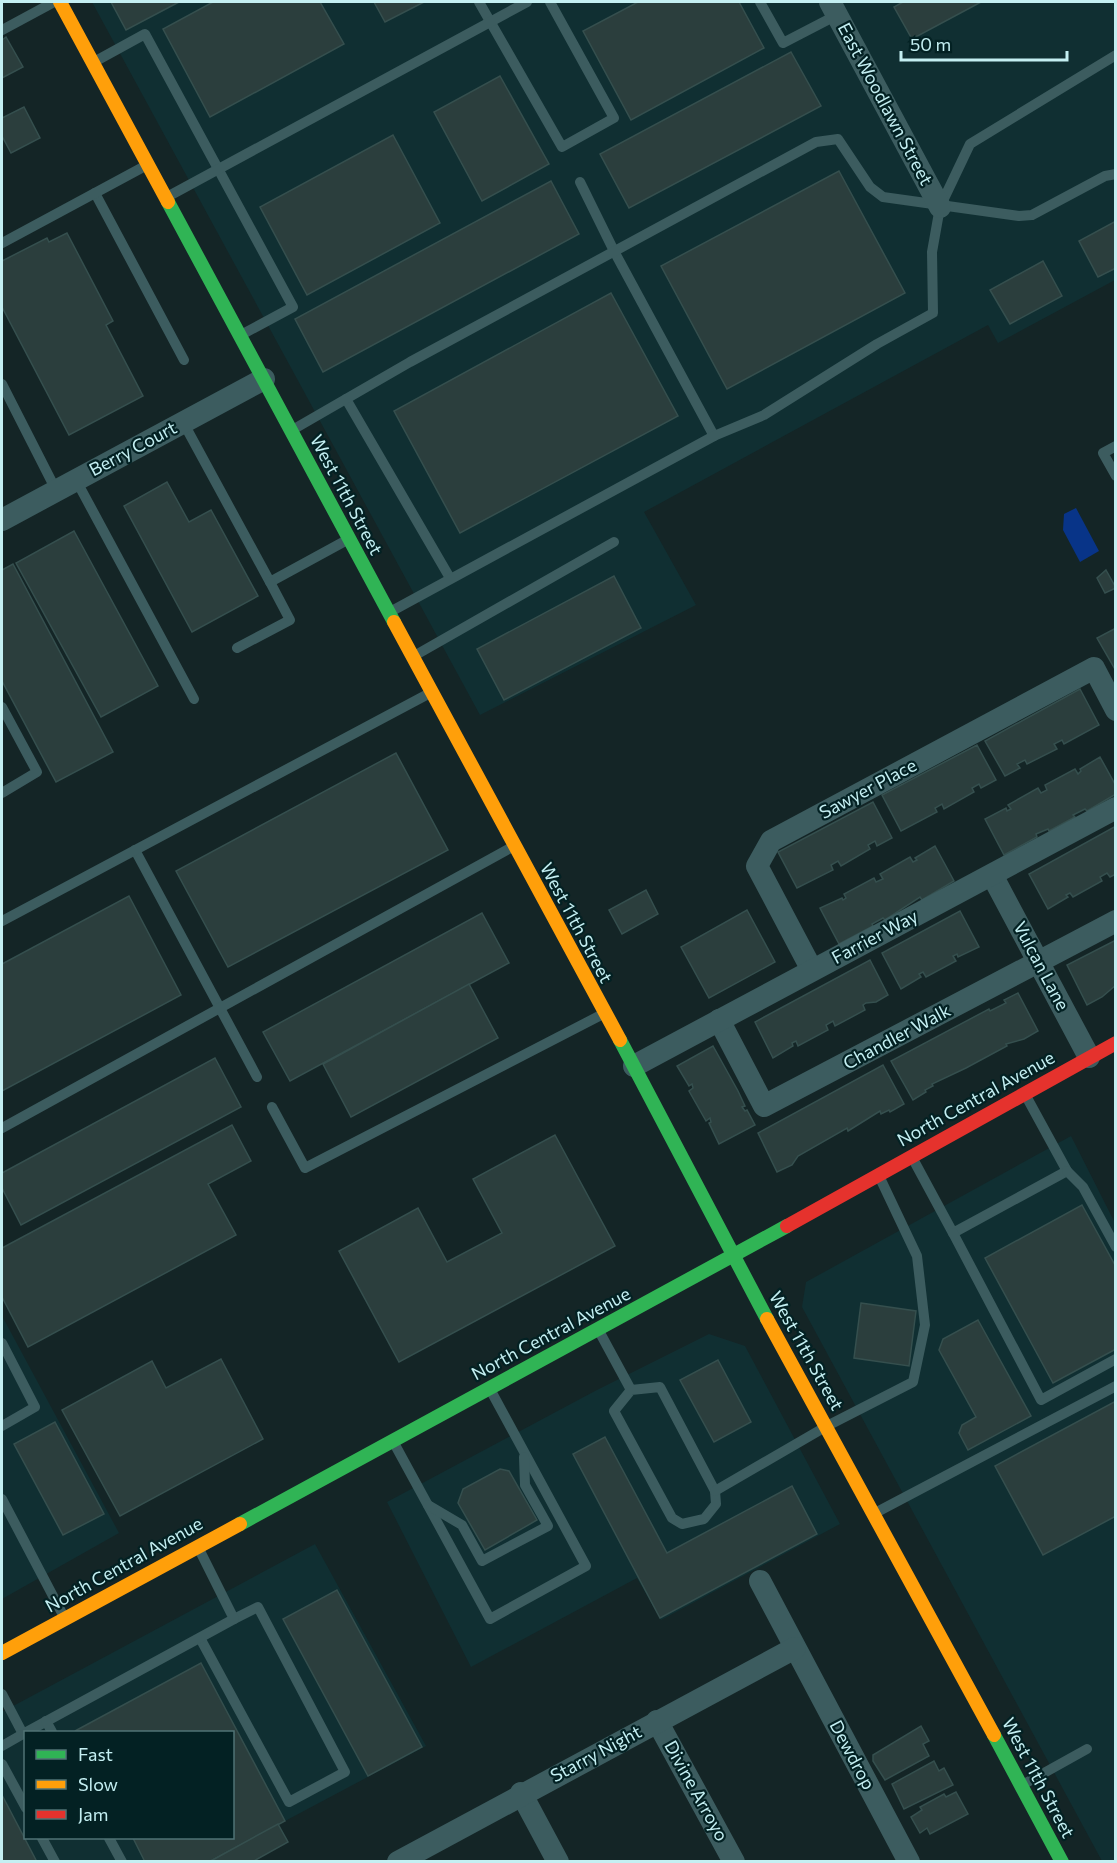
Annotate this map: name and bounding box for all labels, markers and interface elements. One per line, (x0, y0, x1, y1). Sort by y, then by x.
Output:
street label: East Woodlawn Street (834, 19, 938, 189)
scale bar (901, 24, 1068, 62)
text: 50 m (910, 33, 951, 55)
street label: Berry Court (85, 416, 180, 480)
street label: West 11th Street (306, 431, 388, 558)
street label: Sawyer Place (815, 753, 920, 823)
street label: West 11th Street (536, 859, 618, 986)
street label: Farrier Way (828, 904, 921, 968)
street label: Vulcan Lane (1009, 917, 1075, 1014)
street label: Chandler Walk (839, 998, 954, 1074)
street label: North Central Avenue (893, 1046, 1058, 1151)
street label: North Central Avenue (467, 1282, 634, 1384)
street label: West 11th Street (765, 1287, 849, 1414)
street label: North Central Avenue (41, 1512, 206, 1617)
street label: West 11th Street (998, 1714, 1080, 1841)
street label: Dewdrop (825, 1716, 880, 1793)
street label: Starry Night (546, 1720, 645, 1786)
legend (24, 1731, 234, 1839)
street label: Divine Arroyo (660, 1736, 734, 1845)
text: Fast (78, 1743, 113, 1765)
text: Slow (78, 1773, 118, 1795)
text: Jam (78, 1803, 108, 1825)

